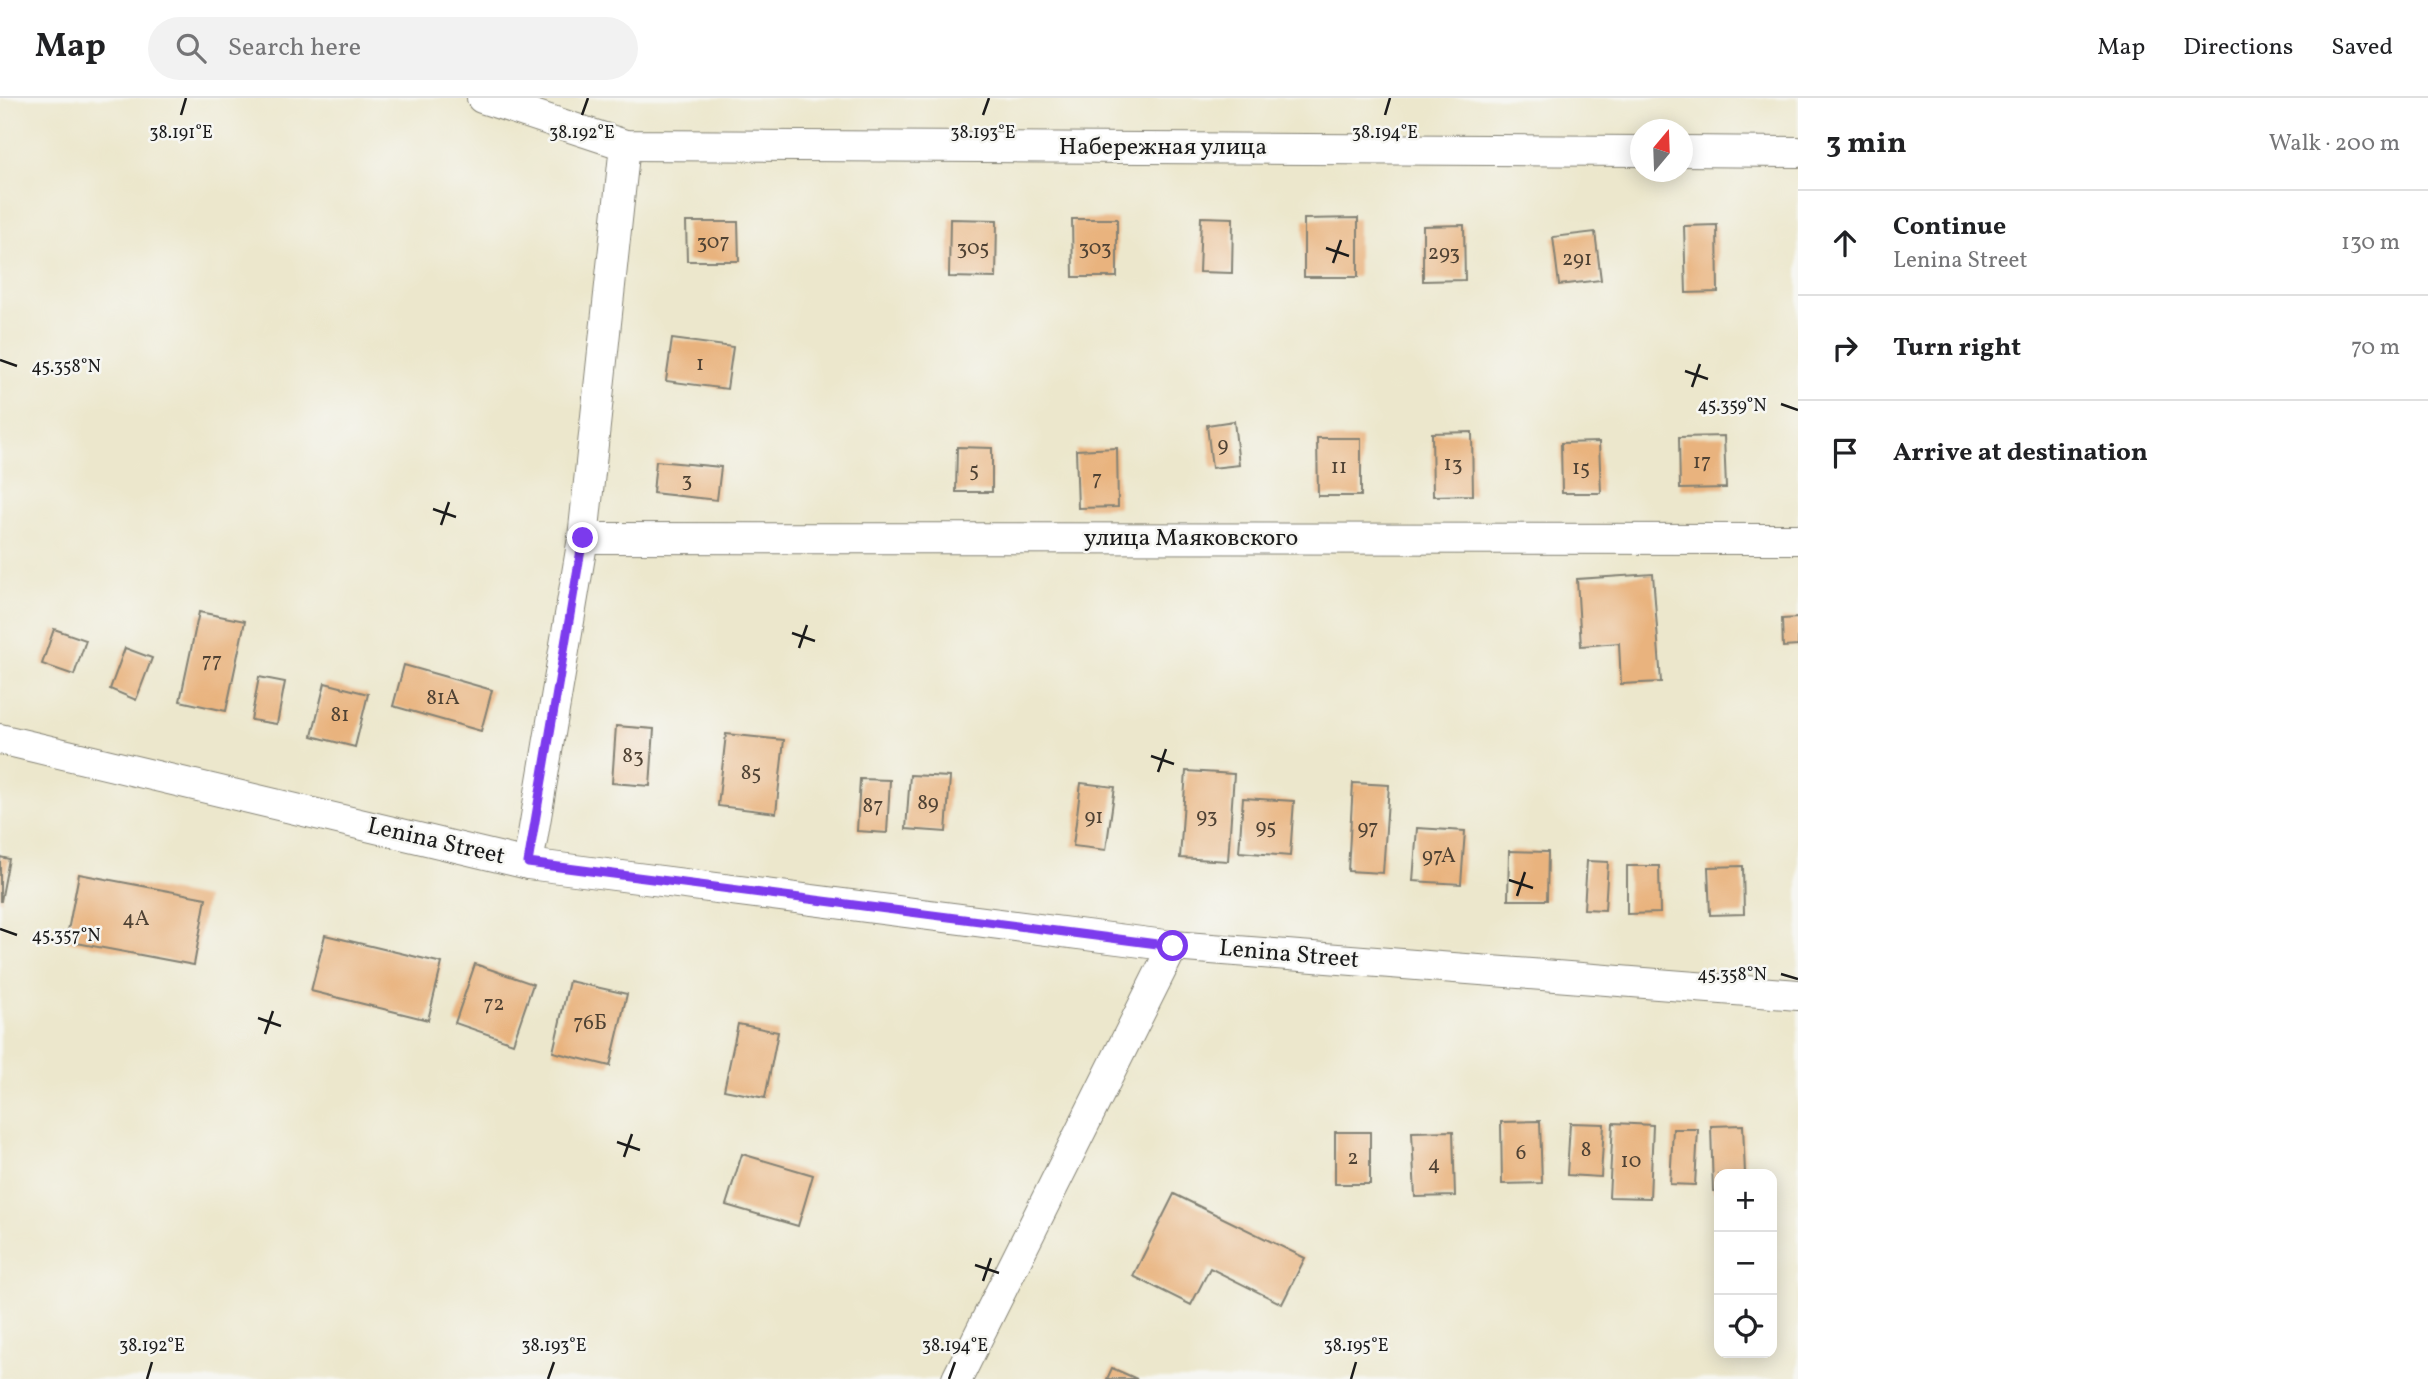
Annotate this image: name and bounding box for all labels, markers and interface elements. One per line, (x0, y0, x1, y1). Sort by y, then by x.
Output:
search box (148, 17, 638, 80)
text: Map (35, 25, 106, 71)
icon: search (172, 29, 210, 67)
text: Search here (228, 30, 361, 66)
text: Map (2097, 31, 2145, 65)
text: Directions (2183, 31, 2293, 65)
text: Saved (2331, 31, 2393, 65)
north arrow (1630, 119, 1693, 182)
text: 38.191°E (149, 121, 213, 146)
text: 38.192°E (549, 121, 615, 146)
text: 38.193°E (950, 121, 1016, 146)
text: 38.194°E (1352, 121, 1418, 146)
text: 3 min (1826, 123, 1907, 165)
text: Walk · 200 m (2269, 128, 2400, 160)
street label: Набережная улица (1059, 131, 1267, 165)
text: Continue (1893, 209, 2006, 245)
icon: ahead (1826, 224, 1864, 262)
text: 130 m (2341, 227, 2400, 259)
house number: 307 (696, 228, 730, 257)
house number: 305 (957, 234, 989, 263)
house number: 303 (1078, 234, 1112, 263)
house number: 293 (1428, 239, 1460, 268)
house number: 291 (1562, 245, 1592, 274)
text: Lenina Street (1893, 245, 2028, 277)
icon: right (1826, 329, 1864, 367)
text: Turn right (1893, 330, 2021, 366)
text: 70 m (2351, 332, 2400, 364)
house number: 1 (696, 350, 704, 379)
text: 45.358°N (31, 355, 101, 380)
text: 45.359°N (1698, 394, 1767, 419)
house number: 9 (1218, 431, 1229, 460)
icon: arrive (1826, 434, 1864, 472)
text: Arrive at destination (1893, 435, 2148, 471)
house number: 17 (1693, 448, 1711, 477)
house number: 13 (1444, 450, 1462, 479)
house number: 11 (1331, 453, 1347, 482)
house number: 15 (1572, 454, 1590, 483)
house number: 5 (969, 456, 979, 485)
house number: 7 (1092, 465, 1102, 494)
house number: 3 (682, 466, 692, 495)
route end (567, 522, 598, 553)
street label: улица Маяковского (1084, 522, 1298, 556)
house number: 77 (202, 647, 222, 676)
house number: 81А (426, 684, 460, 713)
house number: 81 (331, 701, 349, 730)
house number: 83 (622, 742, 644, 771)
house number: 85 (741, 759, 761, 788)
house number: 89 (917, 789, 939, 818)
house number: 87 (863, 792, 883, 821)
house number: 93 (1196, 802, 1218, 831)
house number: 91 (1084, 803, 1104, 832)
street label: Lenina Street (364, 810, 508, 874)
house number: 95 (1256, 813, 1276, 842)
house number: 97 (1357, 814, 1379, 843)
house number: 97А (1422, 842, 1456, 871)
house number: 4А (122, 905, 150, 934)
text: 45.357°N (31, 924, 101, 949)
route start (1157, 930, 1188, 961)
street label: Lenina Street (1218, 932, 1360, 978)
text: 45.358°N (1697, 963, 1767, 988)
house number: 72 (483, 990, 505, 1019)
house number: 76Б (573, 1009, 607, 1038)
house number: 8 (1581, 1136, 1591, 1165)
house number: 6 (1516, 1139, 1526, 1168)
house number: 2 (1347, 1144, 1359, 1173)
house number: 10 (1621, 1147, 1641, 1176)
house number: 4 (1428, 1150, 1440, 1179)
map controls (1714, 1169, 1777, 1358)
button: + (1714, 1169, 1777, 1232)
button: − (1714, 1232, 1777, 1295)
button: locate (1714, 1295, 1777, 1358)
text: 38.192°E (119, 1334, 185, 1359)
text: 38.193°E (521, 1334, 587, 1359)
text: 38.194°E (922, 1334, 988, 1359)
text: 38.195°E (1324, 1334, 1389, 1359)

